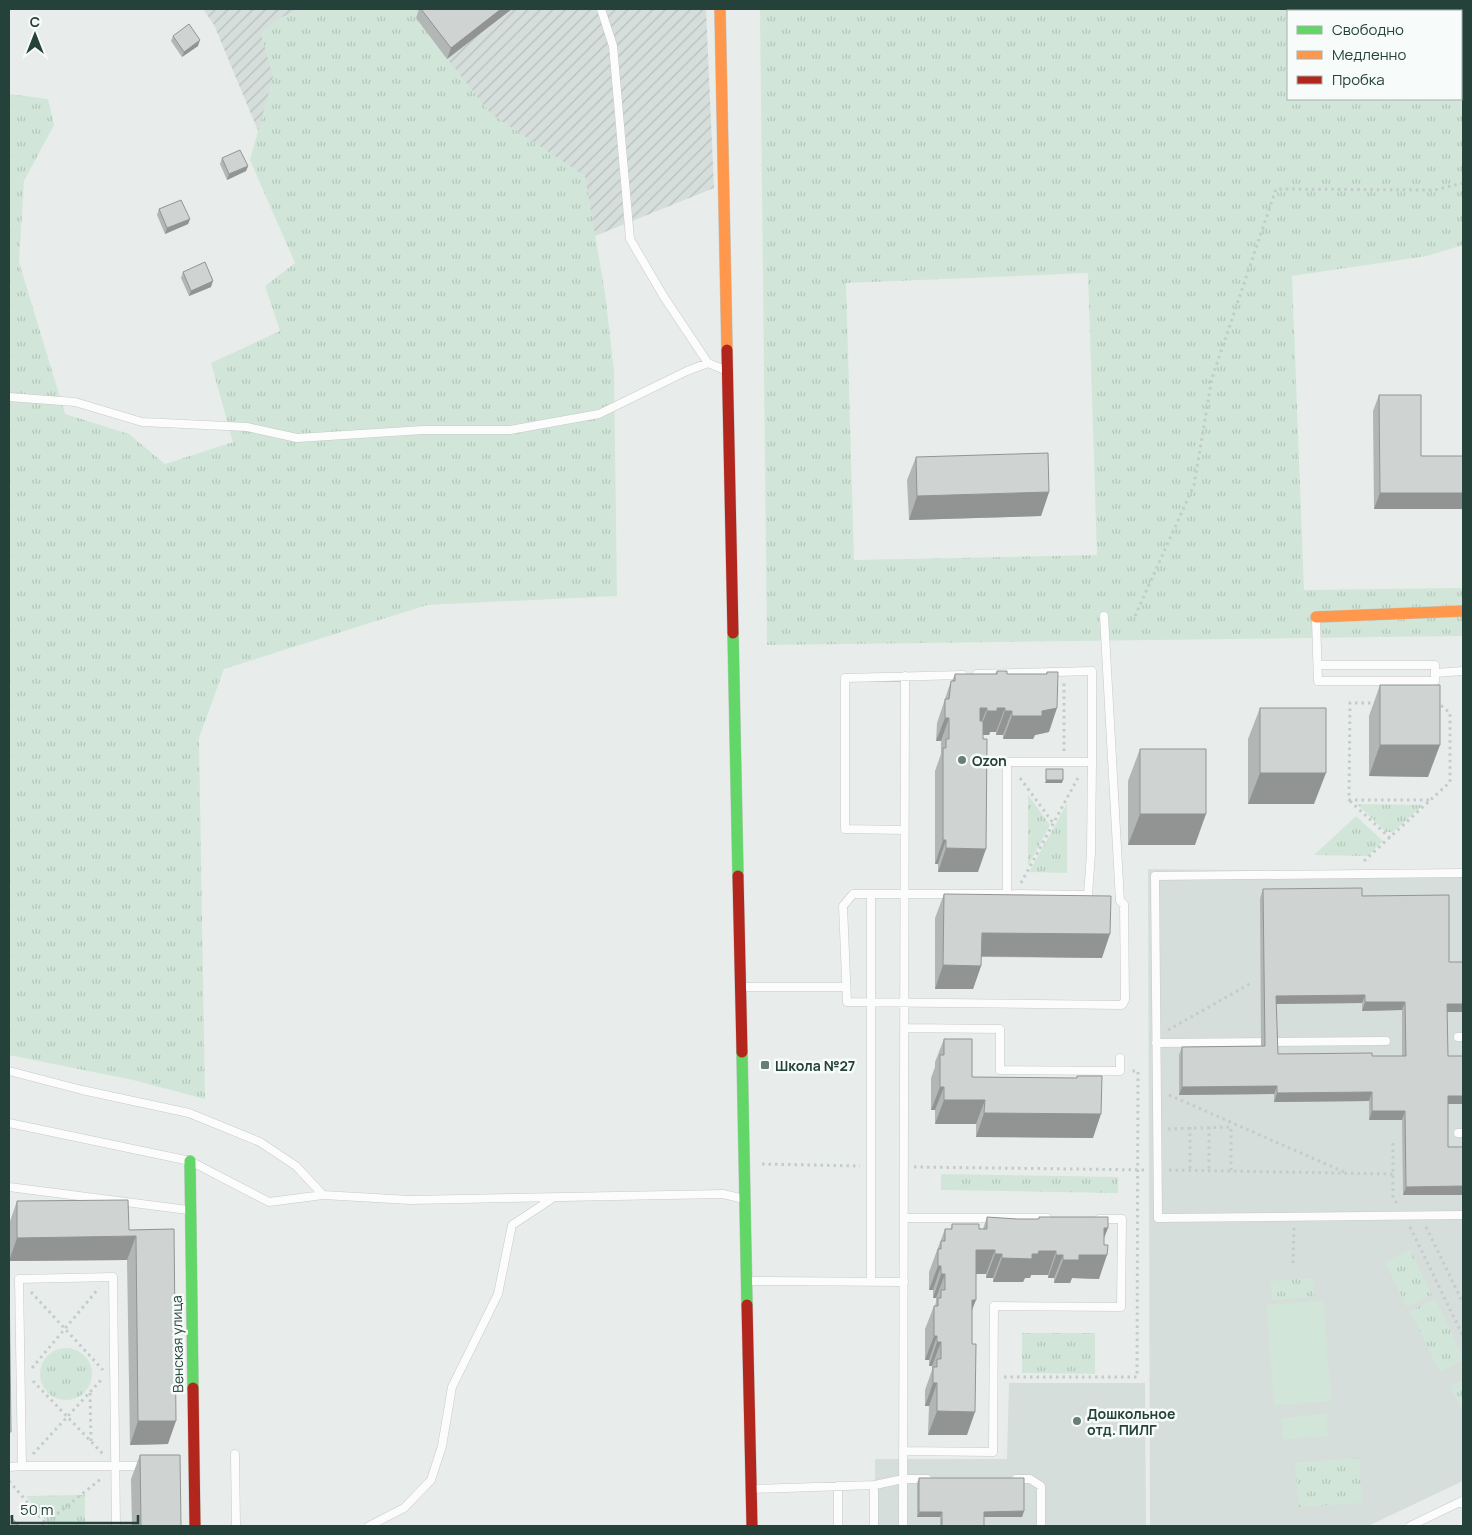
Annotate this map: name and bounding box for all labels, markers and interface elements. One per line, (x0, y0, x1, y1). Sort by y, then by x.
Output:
north arrow (10, 10, 60, 60)
legend (1287, 10, 1462, 100)
text: С (30, 12, 40, 31)
text: Свободно (1332, 19, 1404, 40)
text: Медленно (1332, 44, 1406, 65)
text: Пробка (1332, 69, 1385, 90)
place label: Ozon (972, 751, 1007, 770)
marker: Ozon (956, 754, 968, 766)
place label: Школа №27 (775, 1056, 855, 1075)
marker: Школа №27 (759, 1059, 771, 1071)
street label: Венская улица (167, 1295, 187, 1393)
place label: Дошкольное отд. ПИЛГ (1087, 1404, 1175, 1439)
marker: Дошкольное отд. ПИЛГ (1071, 1415, 1083, 1427)
scale bar (12, 1492, 139, 1524)
text: 50 m (20, 1499, 54, 1520)

